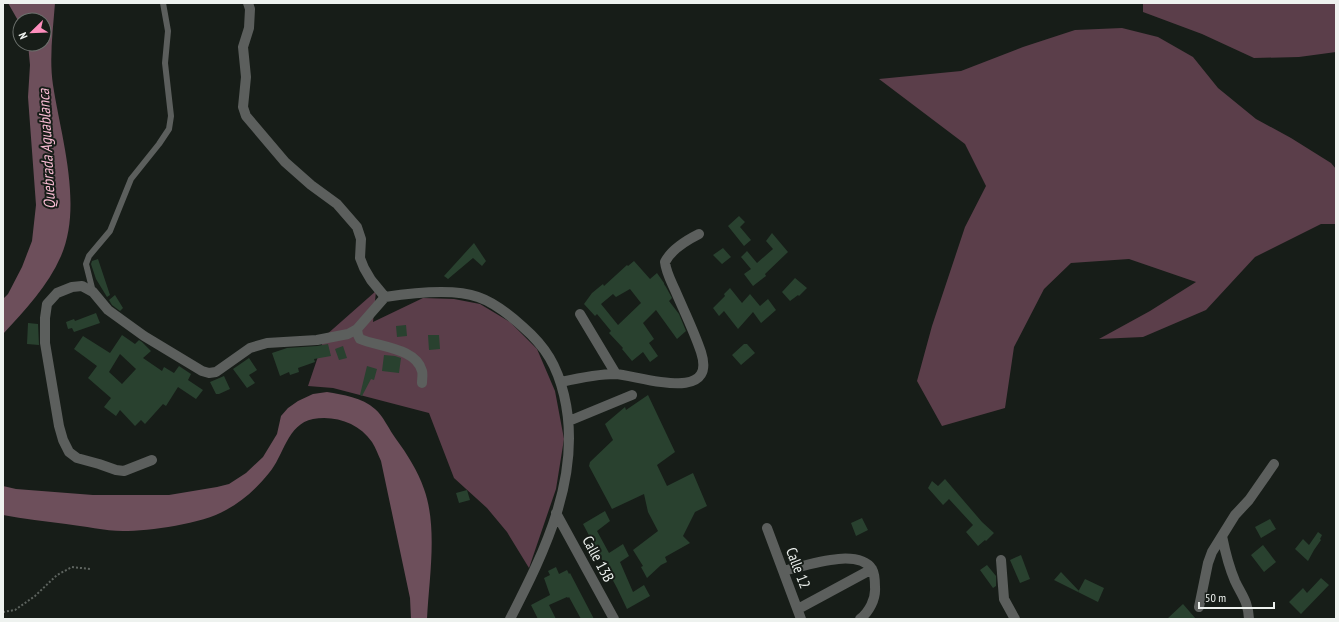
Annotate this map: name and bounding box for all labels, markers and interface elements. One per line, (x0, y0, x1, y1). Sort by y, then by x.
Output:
north arrow (12, 12, 52, 52)
text: N (15, 30, 30, 41)
water label: Quebrada Aguablanca (33, 87, 59, 210)
street label: Calle 13B (578, 532, 618, 585)
street label: Calle 12 (782, 545, 815, 591)
scale bar (1199, 584, 1274, 610)
text: 50 m (1205, 590, 1226, 605)

